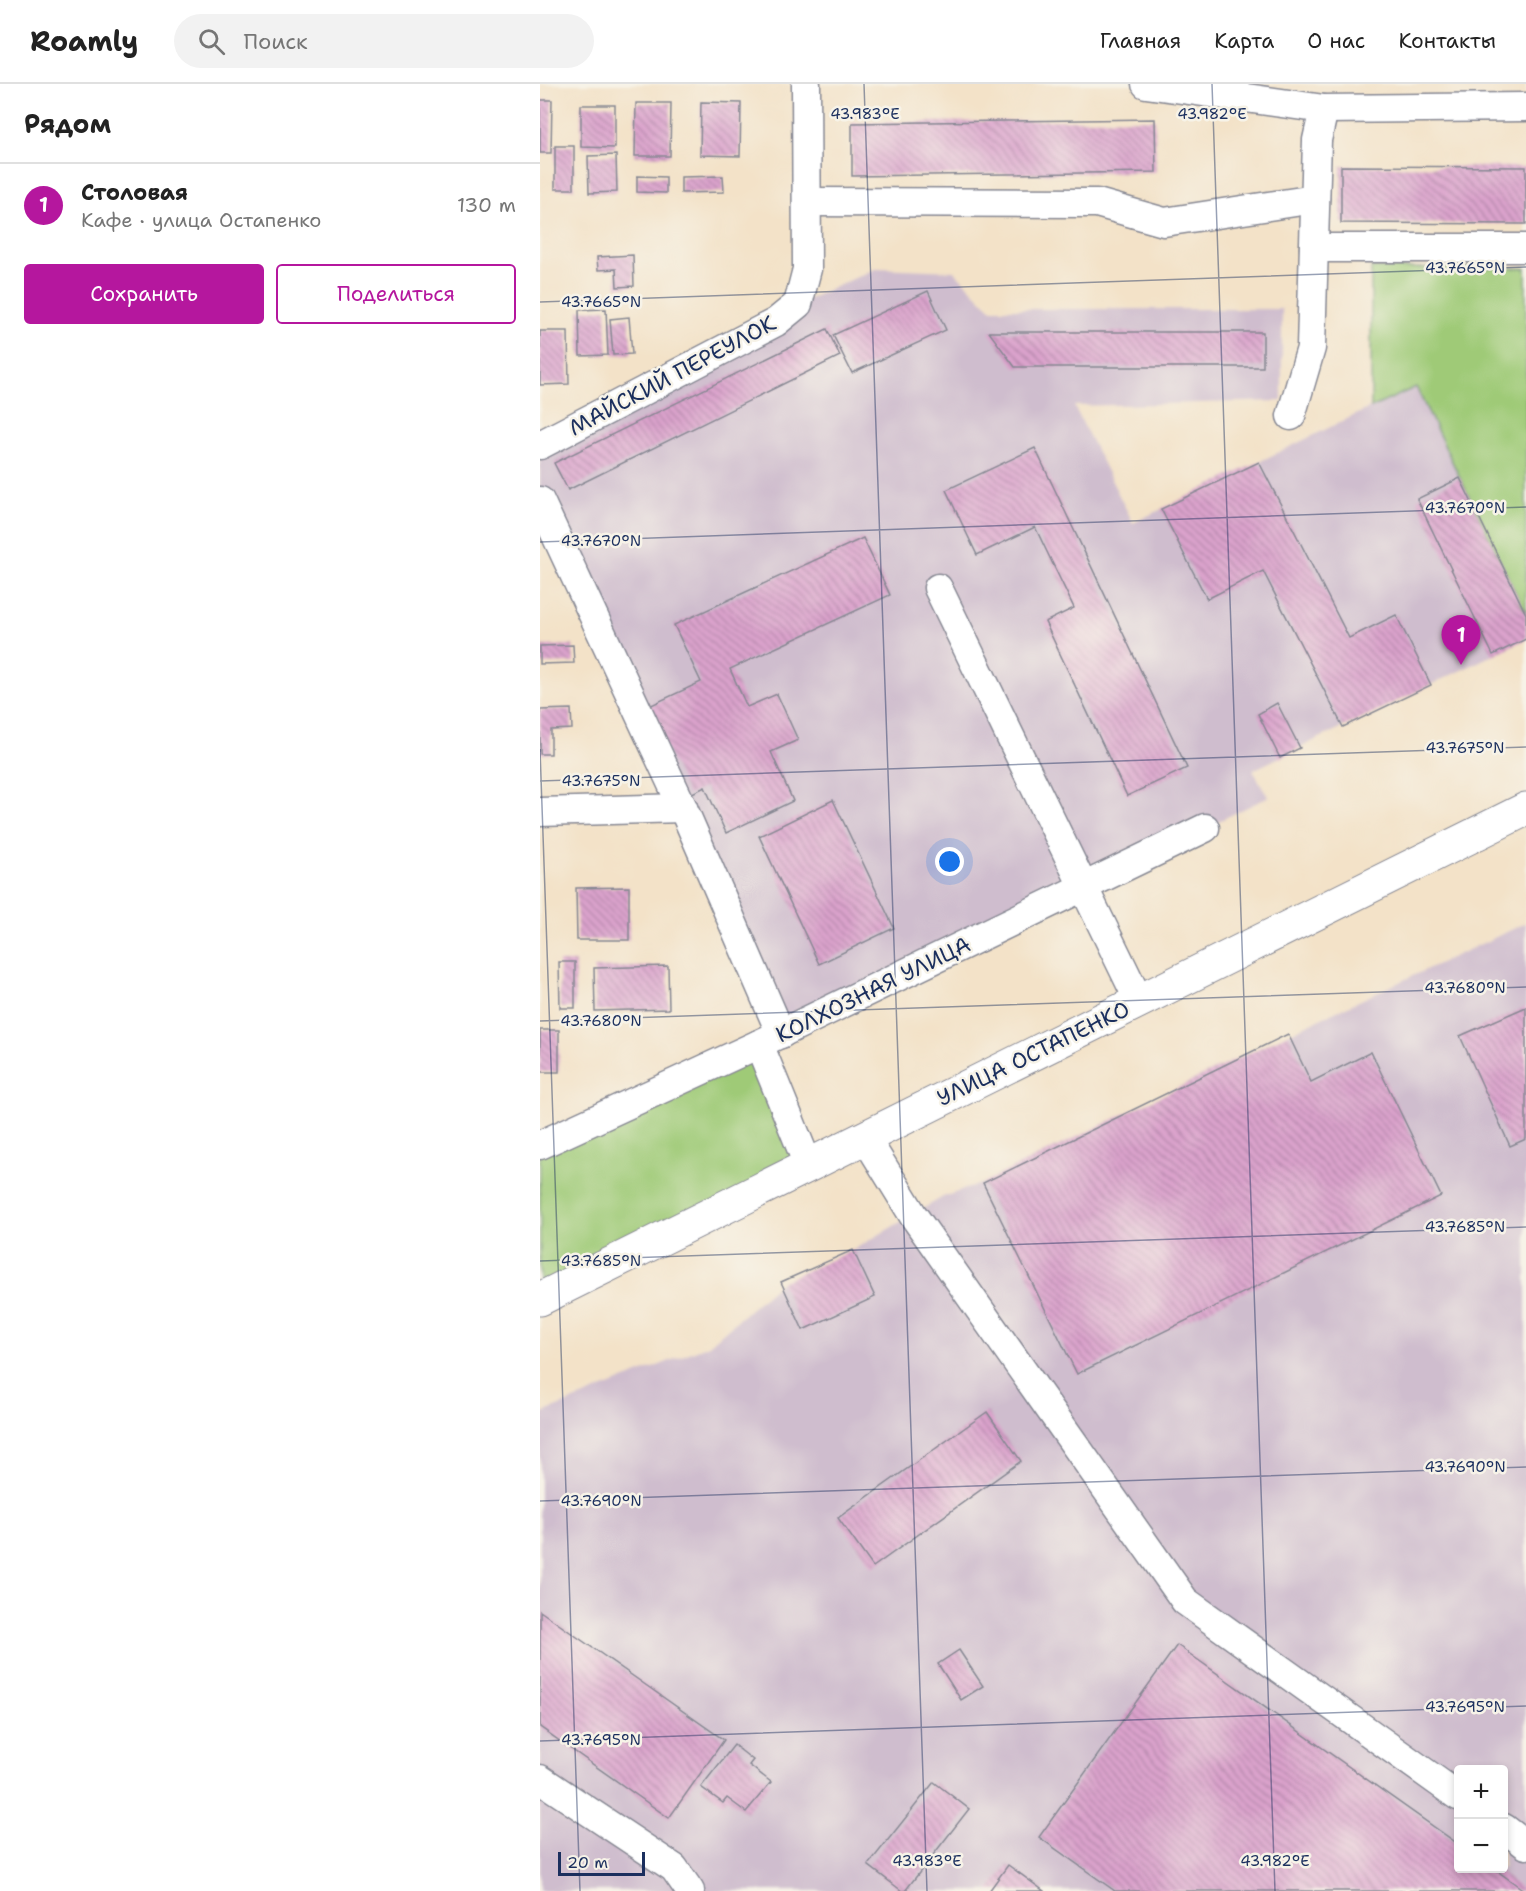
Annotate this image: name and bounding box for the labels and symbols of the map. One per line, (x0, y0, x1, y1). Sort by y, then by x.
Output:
text: 43.983°E (830, 104, 900, 124)
text: 43.982°E (1177, 104, 1247, 124)
text: 43.7665°N (1425, 258, 1505, 278)
text: 43.7665°N (561, 292, 641, 312)
street label: МАЙСКИЙ ПЕРЕУЛОК (564, 309, 781, 442)
text: 43.7670°N (1425, 498, 1505, 518)
text: 43.7670°N (561, 531, 641, 551)
pin: 1 (1442, 616, 1480, 665)
text: 43.7675°N (1425, 738, 1505, 758)
text: 43.7675°N (561, 771, 641, 791)
your location (935, 847, 964, 876)
street label: КОЛХОЗНАЯ УЛИЦА (771, 930, 976, 1049)
text: 43.7680°N (1424, 978, 1506, 998)
street label: УЛИЦА ОСТАПЕНКО (932, 994, 1134, 1113)
text: 43.7680°N (560, 1011, 642, 1031)
text: 43.7685°N (1425, 1217, 1505, 1237)
text: 43.7685°N (561, 1251, 641, 1271)
text: 43.7690°N (1424, 1457, 1506, 1477)
text: 43.7690°N (560, 1491, 642, 1511)
text: 43.7695°N (1425, 1697, 1505, 1717)
text: 43.7695°N (561, 1730, 641, 1750)
scale bar (558, 1849, 645, 1876)
text: 43.983°E (892, 1851, 962, 1871)
text: 43.982°E (1240, 1851, 1310, 1871)

